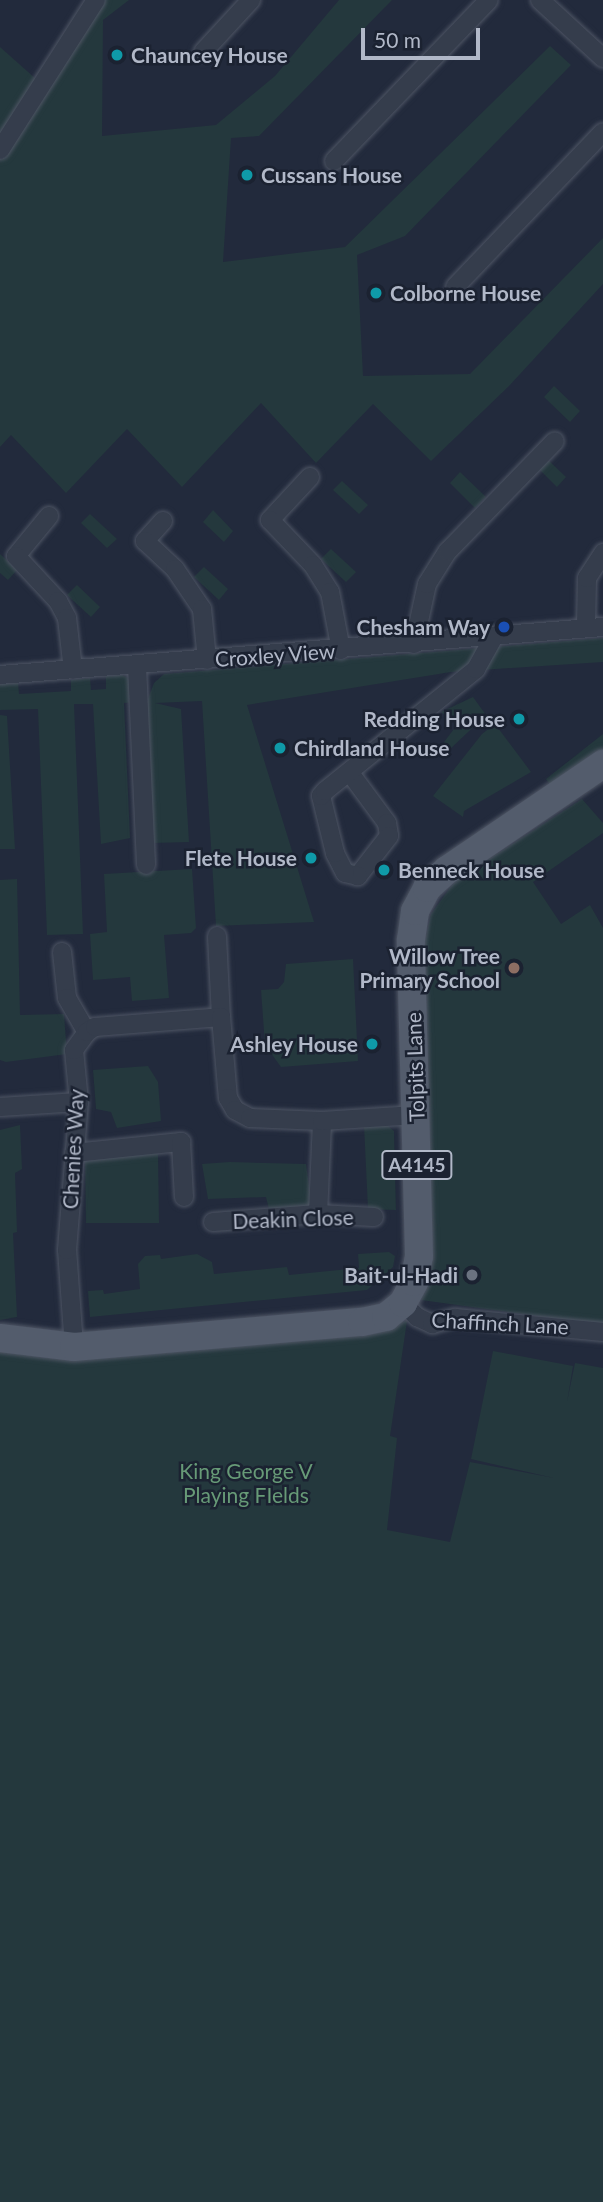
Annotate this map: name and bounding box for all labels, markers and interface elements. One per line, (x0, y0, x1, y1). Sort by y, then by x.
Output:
scale bar (365, 14, 484, 58)
text: 50 m (374, 27, 421, 52)
place label: Chauncey House (131, 42, 288, 68)
marker: Chauncey House (109, 47, 125, 63)
place label: Cussans House (261, 162, 402, 188)
marker: Cussans House (239, 167, 255, 183)
place label: Colborne House (390, 280, 541, 306)
marker: Colborne House (368, 285, 384, 301)
place label: Chesham Way (356, 614, 490, 640)
marker: Chesham Way (496, 619, 512, 635)
street label: Croxley View (213, 638, 337, 672)
place label: Redding House (364, 706, 505, 732)
marker: Redding House (511, 711, 527, 727)
place label: Chirdland House (294, 735, 449, 761)
marker: Chirdland House (272, 740, 288, 756)
place label: Flete House (185, 845, 297, 871)
marker: Flete House (303, 850, 319, 866)
place label: Benneck House (398, 857, 544, 883)
marker: Benneck House (376, 862, 392, 878)
place label: Willow Tree Primary School (359, 943, 500, 993)
marker: Willow Tree Primary School (506, 960, 522, 976)
street label: Tolpits Lane (400, 1012, 430, 1122)
place label: Ashley House (230, 1031, 358, 1057)
marker: Ashley House (364, 1036, 380, 1052)
street label: Chenies Way (57, 1088, 89, 1210)
road number: A4145 (380, 1149, 454, 1180)
street label: Deakin Close (232, 1204, 354, 1234)
place label: Bait-ul-Hadi (344, 1262, 458, 1288)
marker: Bait-ul-Hadi (464, 1267, 480, 1283)
street label: Chaffinch Lane (431, 1307, 569, 1339)
park label: King George V Playing FIelds (179, 1458, 313, 1508)

